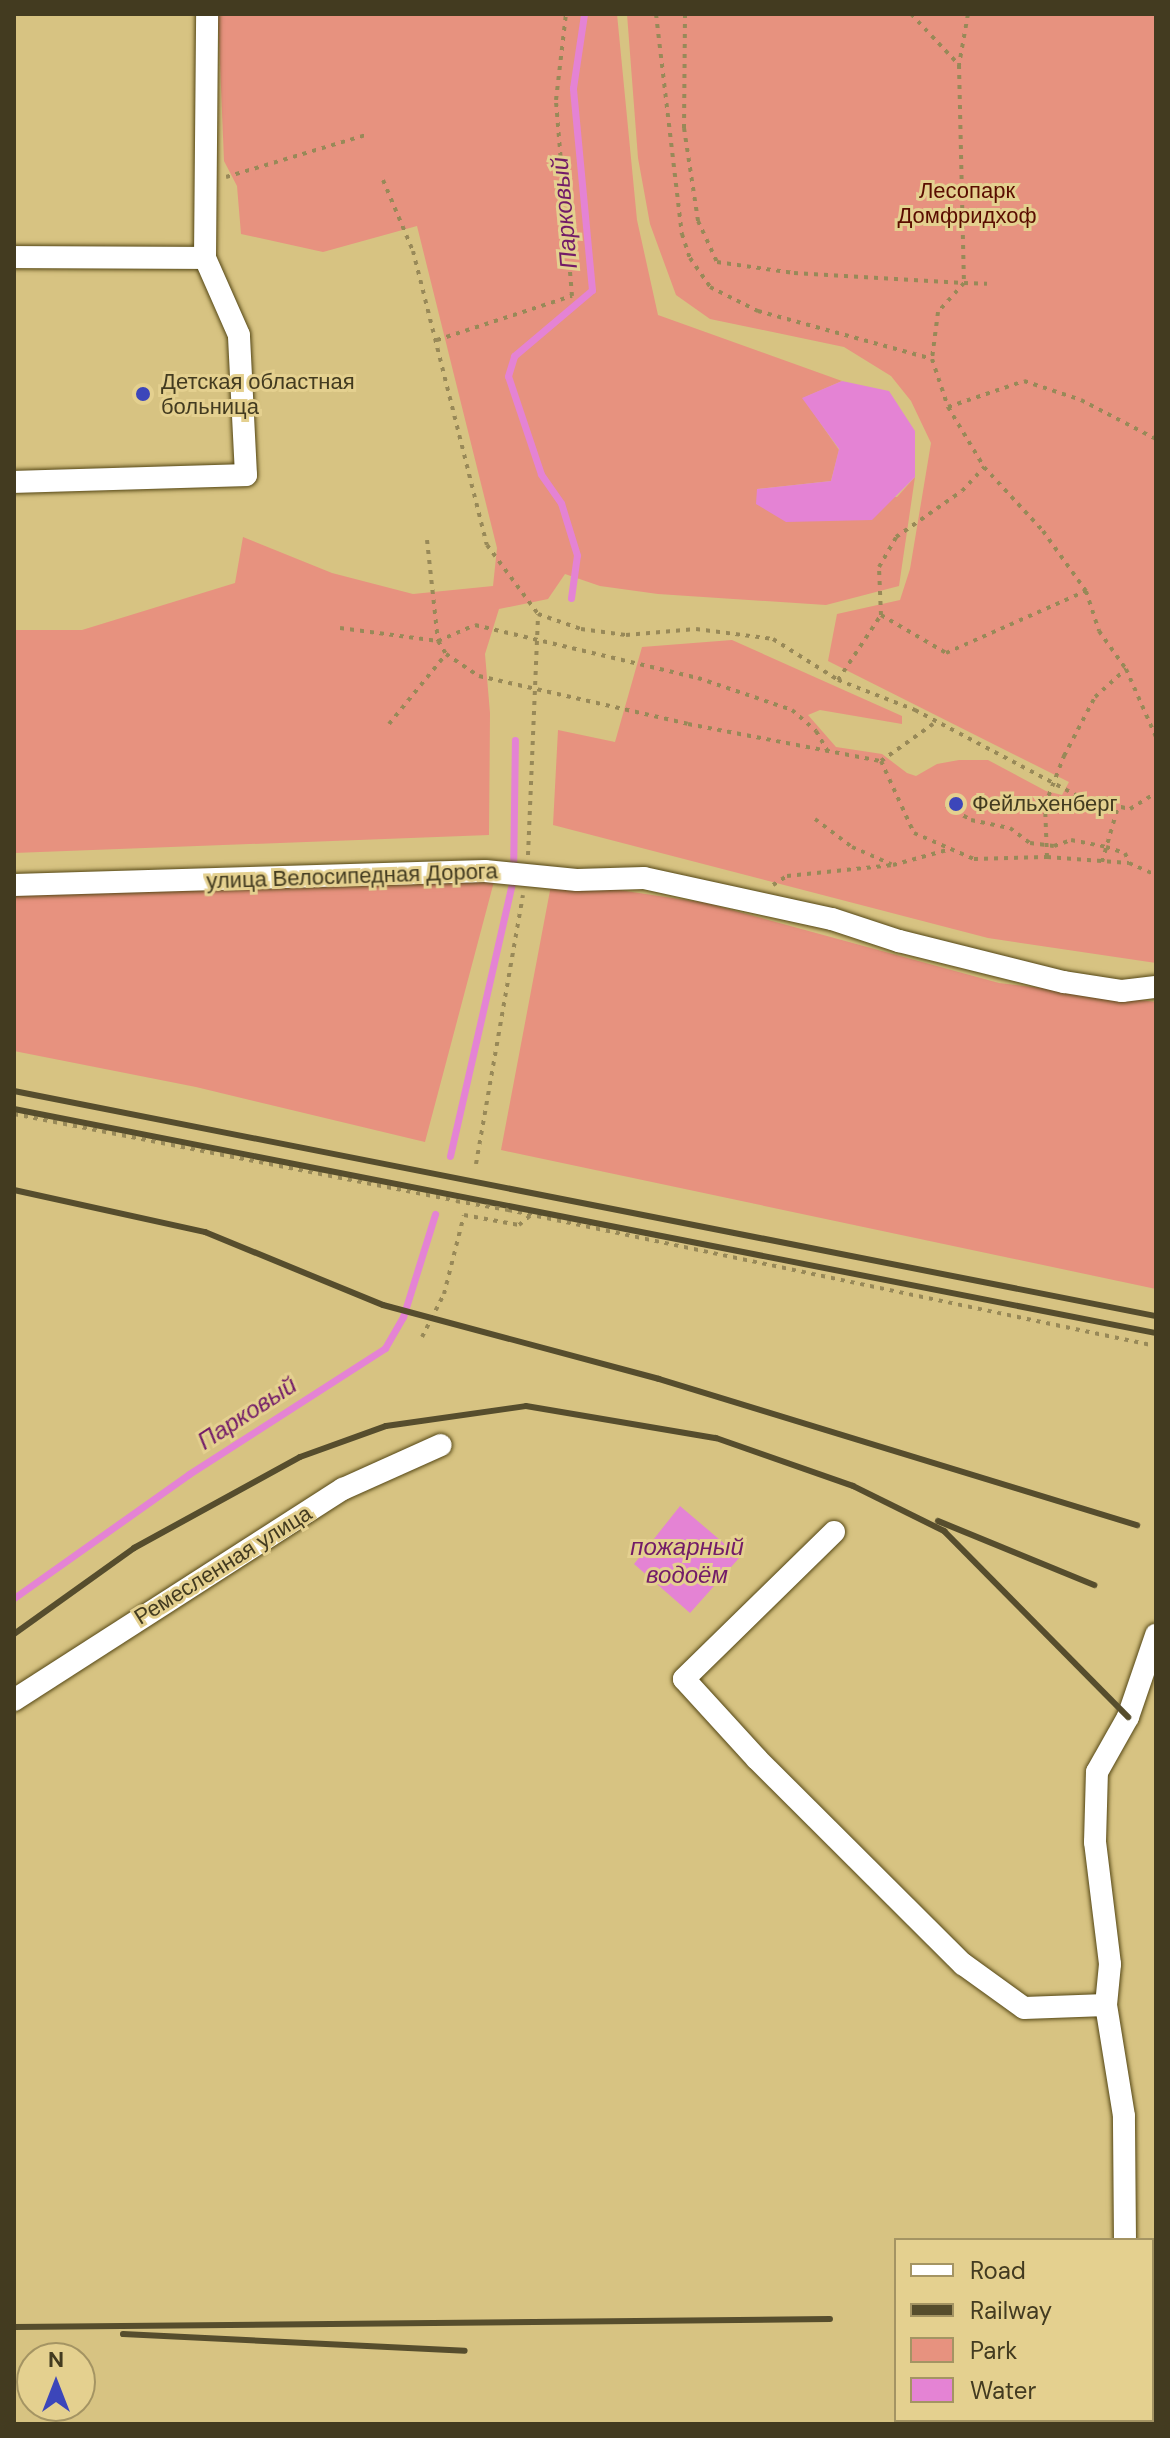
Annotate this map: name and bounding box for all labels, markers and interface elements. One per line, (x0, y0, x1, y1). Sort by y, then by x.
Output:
water label: Парковый (545, 156, 583, 270)
park label: Лесопарк Домфридхоф (897, 177, 1037, 228)
place label: Детская областная больница (161, 368, 355, 420)
marker: Детская областная больница (132, 383, 154, 405)
place label: Фейльхенберг (972, 791, 1118, 817)
marker: Фейльхенберг (947, 795, 965, 813)
street label: улица Велосипедная Дорога (206, 858, 498, 894)
water label: Парковый (192, 1370, 302, 1456)
street label: Ремесленная улица (129, 1500, 317, 1630)
water label: пожарный водоём (630, 1533, 744, 1589)
legend (894, 2238, 1154, 2422)
text: Road (970, 2255, 1026, 2286)
text: Railway (970, 2295, 1052, 2326)
text: Park (970, 2335, 1017, 2366)
north arrow (16, 2342, 96, 2422)
text: N (48, 2345, 64, 2374)
text: Water (970, 2375, 1036, 2406)

